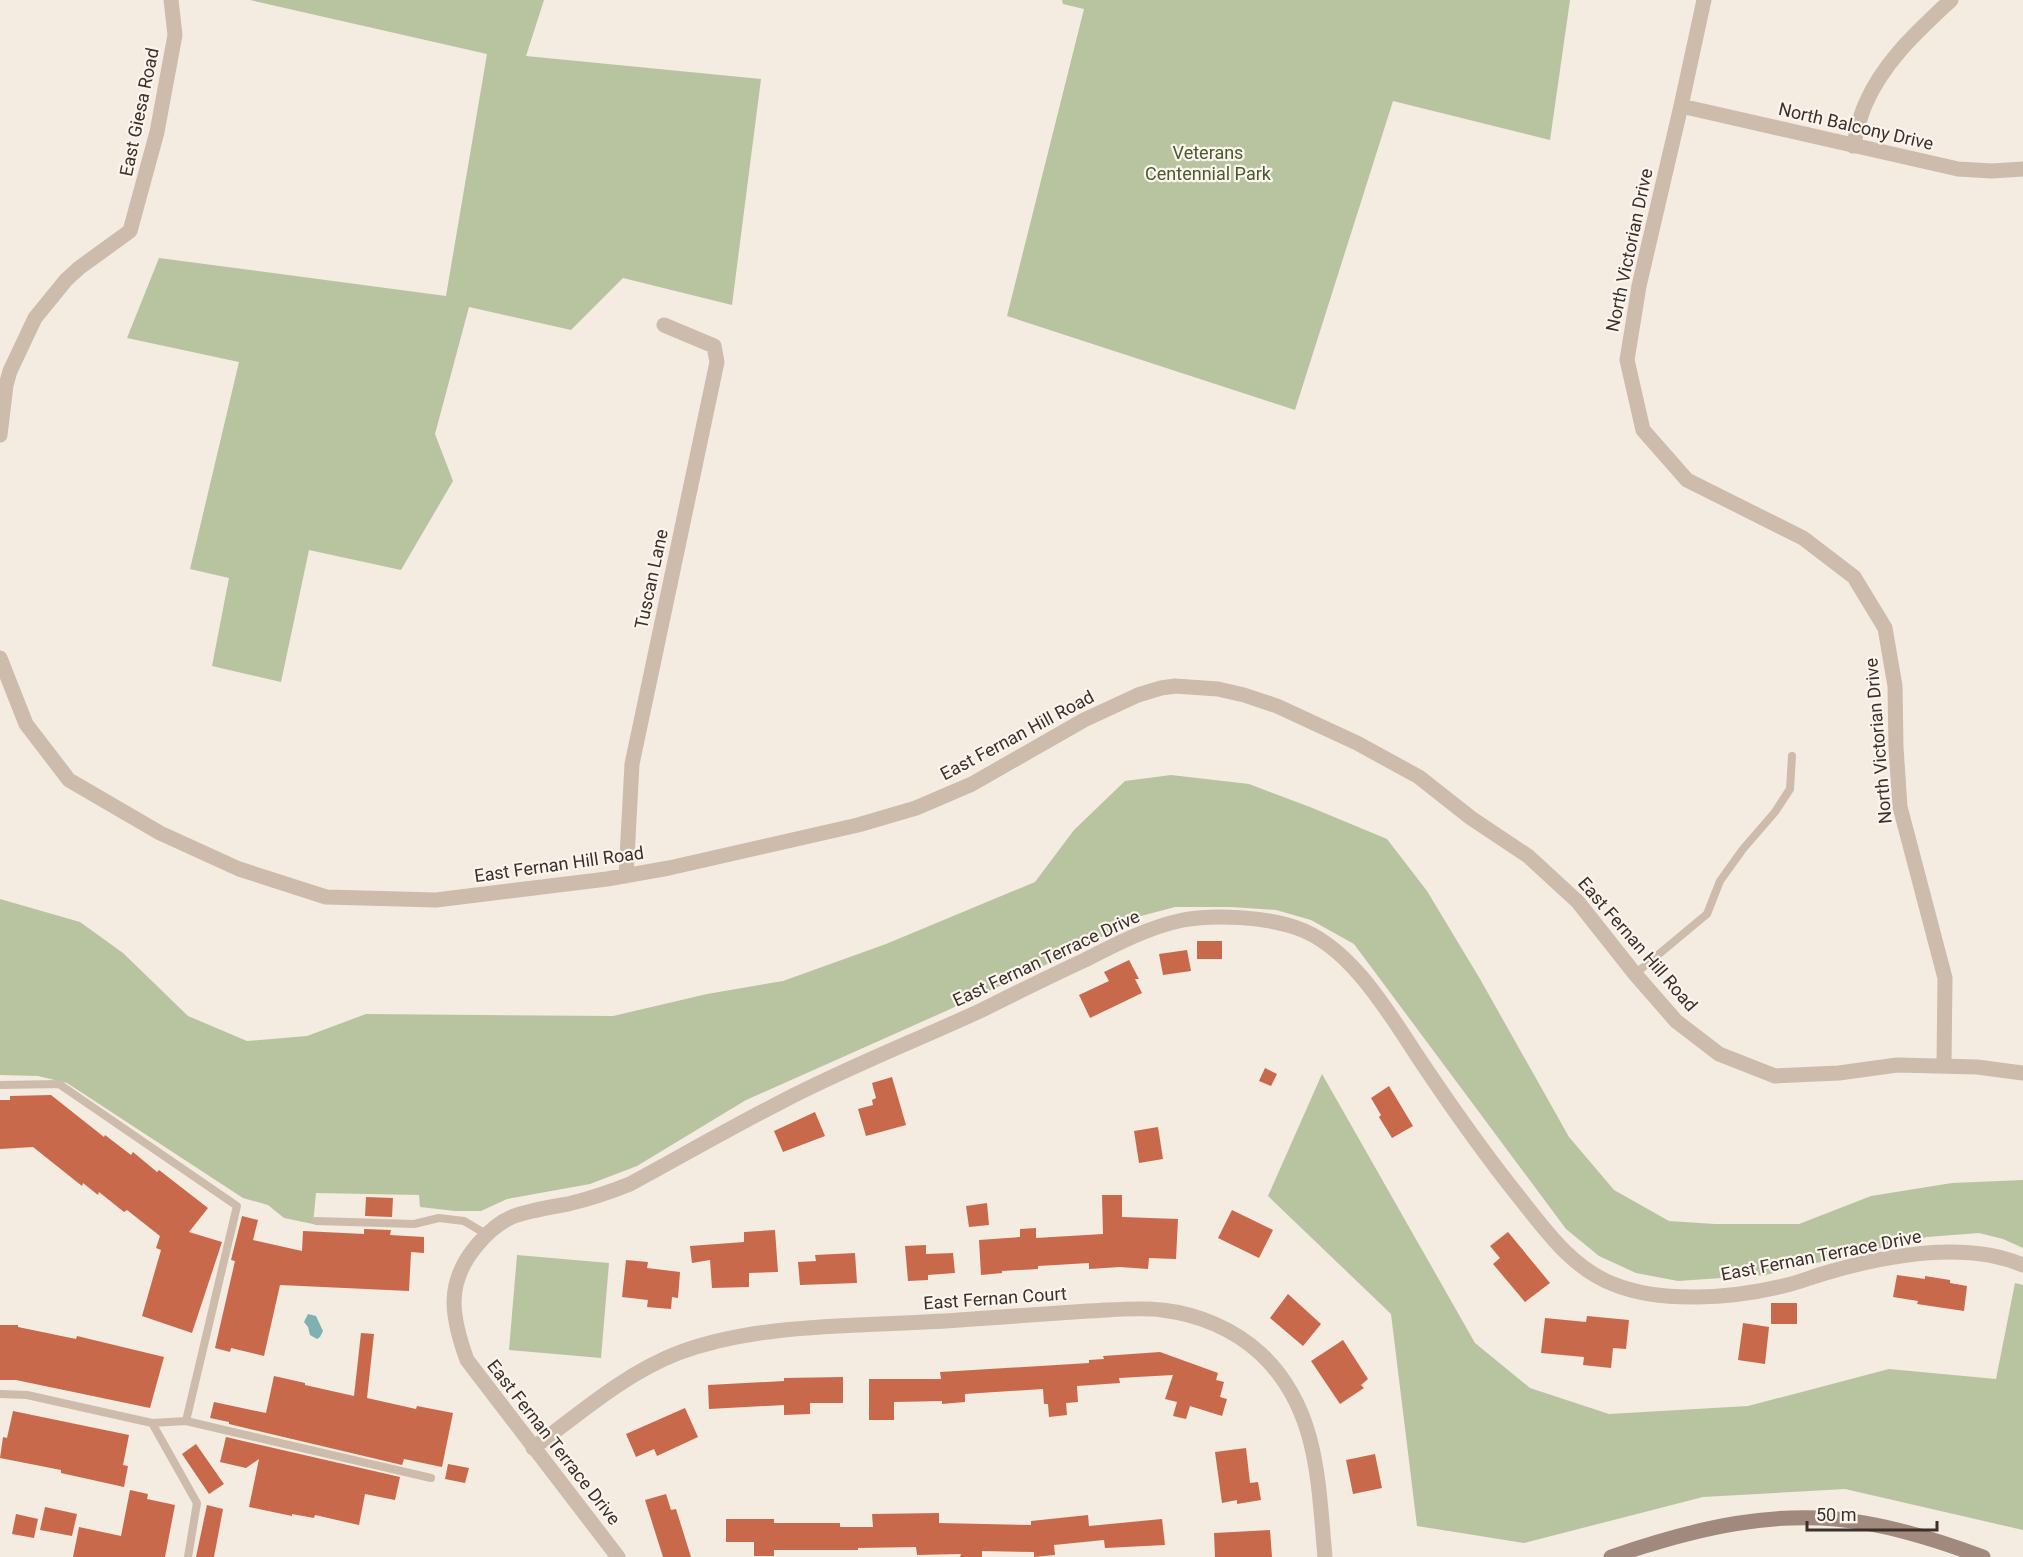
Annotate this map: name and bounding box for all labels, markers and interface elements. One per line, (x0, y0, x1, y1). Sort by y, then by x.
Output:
street label: East Giesa Road (115, 46, 163, 178)
street label: North Balcony Drive (1776, 98, 1936, 154)
park label: Veterans Centennial Park (1145, 142, 1272, 184)
street label: North Victorian Drive (1601, 167, 1657, 333)
street label: Tuscan Lane (630, 527, 672, 631)
street label: North Victorian Drive (1860, 657, 1896, 825)
street label: East Fernan Hill Road (937, 686, 1097, 784)
street label: East Fernan Hill Road (473, 842, 645, 886)
street label: East Fernan Hill Road (1574, 873, 1702, 1015)
street label: East Fernan Terrace Drive (949, 905, 1143, 1011)
street label: East Fernan Terrace Drive (1719, 1225, 1923, 1285)
street label: East Fernan Court (923, 1283, 1067, 1313)
street label: East Fernan Terrace Drive (483, 1355, 625, 1529)
scale bar (1807, 1494, 1938, 1532)
text: 50 m (1816, 1504, 1856, 1525)

